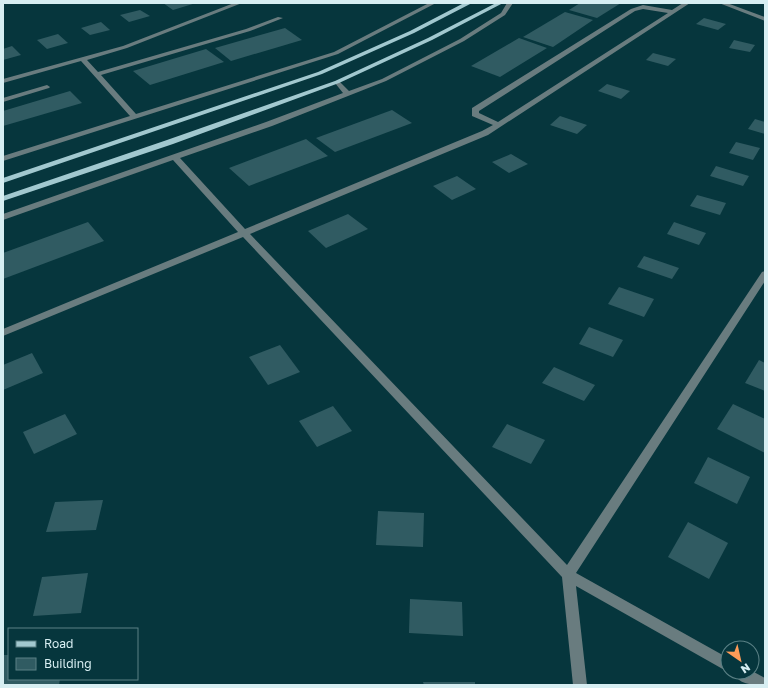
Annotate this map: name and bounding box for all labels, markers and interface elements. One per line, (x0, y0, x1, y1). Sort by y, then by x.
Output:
legend (8, 628, 138, 680)
text: Road (44, 636, 73, 651)
north arrow (720, 640, 760, 680)
text: Building (44, 656, 92, 671)
text: N (739, 661, 753, 676)

